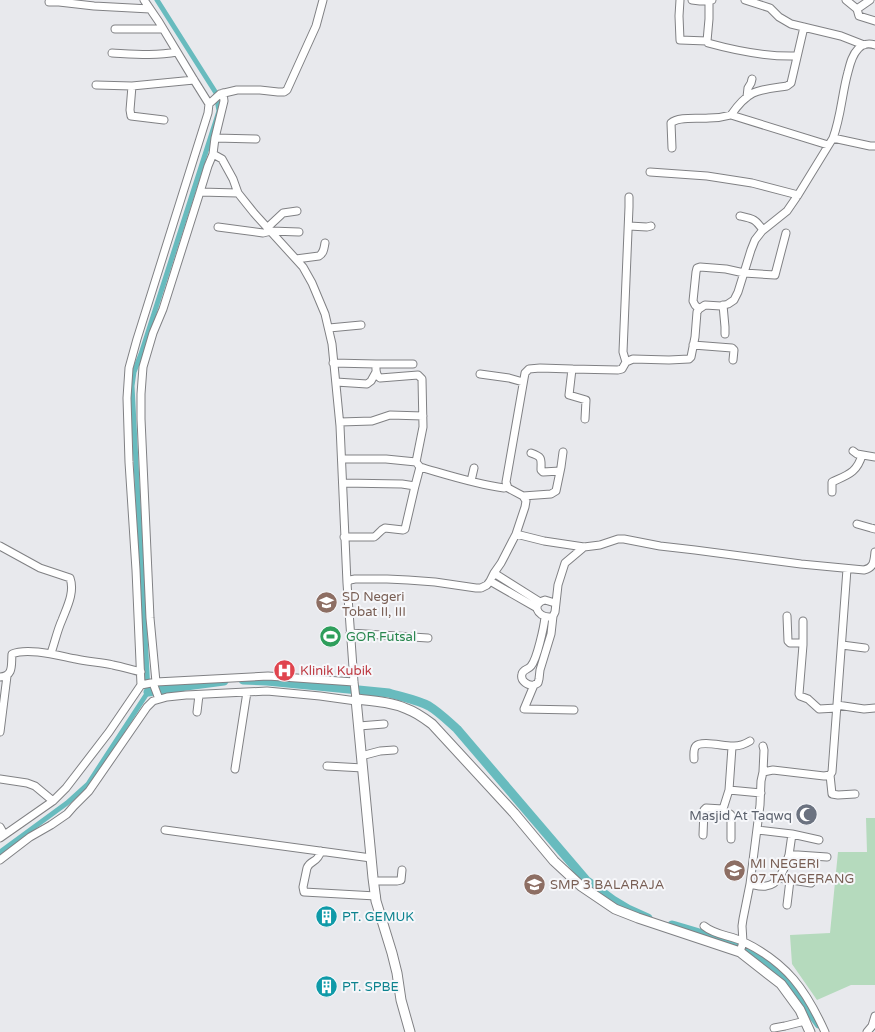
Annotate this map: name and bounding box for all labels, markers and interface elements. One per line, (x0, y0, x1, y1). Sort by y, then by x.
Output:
place label: SD Negeri Tobat II, III (342, 589, 406, 620)
school or university icon: SD Negeri Tobat II, III (314, 590, 340, 616)
sports icon: GOR Futsal (317, 623, 343, 649)
place label: GOR Futsal (346, 629, 416, 645)
hospital icon: Klinik Kubik (271, 657, 297, 683)
place label: Klinik Kubik (300, 663, 372, 679)
mosque icon: Masjid At Taqwq (794, 802, 820, 828)
place label: Masjid At Taqwq (689, 808, 792, 824)
place label: MI NEGERI 07 TANGERANG (750, 856, 854, 887)
school or university icon: MI NEGERI 07 TANGERANG (721, 857, 747, 883)
school or university icon: SMP 3 BALARAJA (522, 871, 548, 897)
place label: SMP 3 BALARAJA (550, 877, 665, 893)
building icon: PT. GEMUK (313, 903, 339, 929)
place label: PT. GEMUK (342, 909, 414, 925)
building icon: PT. SPBE (314, 973, 340, 999)
place label: PT. SPBE (342, 979, 399, 995)

